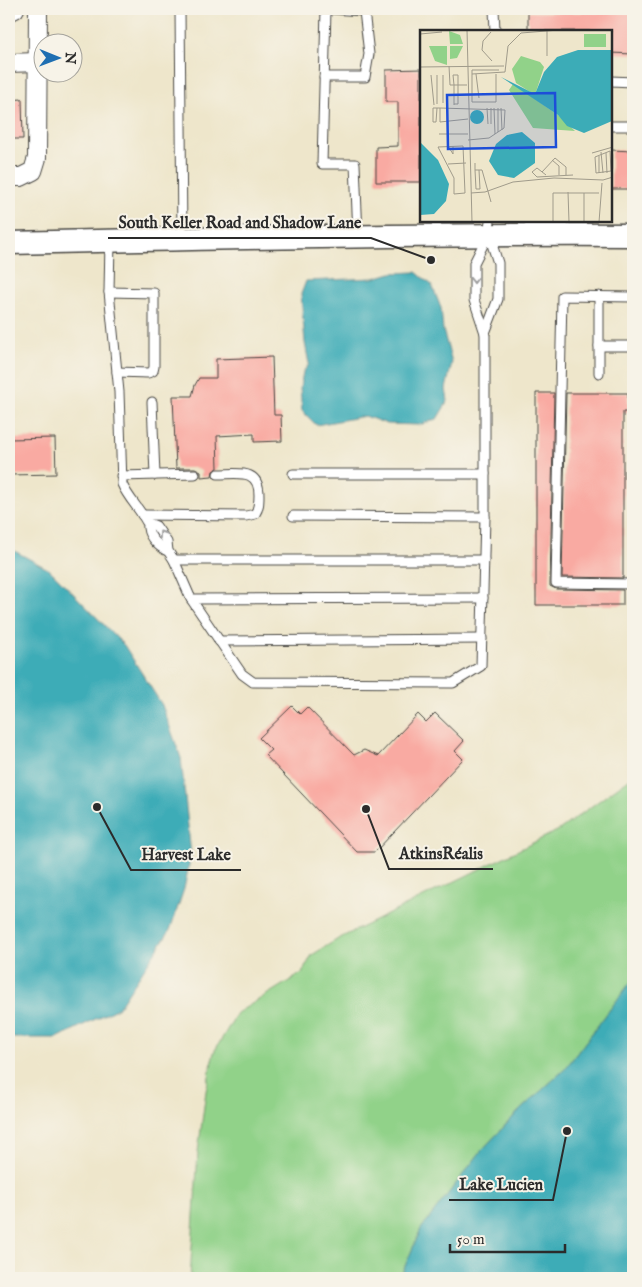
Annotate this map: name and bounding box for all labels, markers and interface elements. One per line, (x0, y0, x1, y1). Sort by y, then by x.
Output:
inset map (420, 30, 612, 222)
north arrow (32, 32, 82, 82)
text: N (61, 51, 79, 64)
callout: South Keller Road and Shadow Lane (108, 207, 371, 238)
text: South Keller Road and Shadow Lane (119, 214, 362, 234)
one-way arrow (469, 276, 479, 284)
one-way arrow (159, 530, 168, 540)
callout: AtkinsRéalis (389, 838, 493, 869)
callout: Harvest Lake (131, 839, 241, 870)
text: AtkinsRéalis (398, 845, 483, 865)
text: Harvest Lake (141, 846, 231, 866)
callout: Lake Lucien (449, 1169, 553, 1200)
text: Lake Lucien (459, 1176, 544, 1196)
scale bar (450, 1222, 564, 1254)
text: 50 m (457, 1230, 485, 1249)

